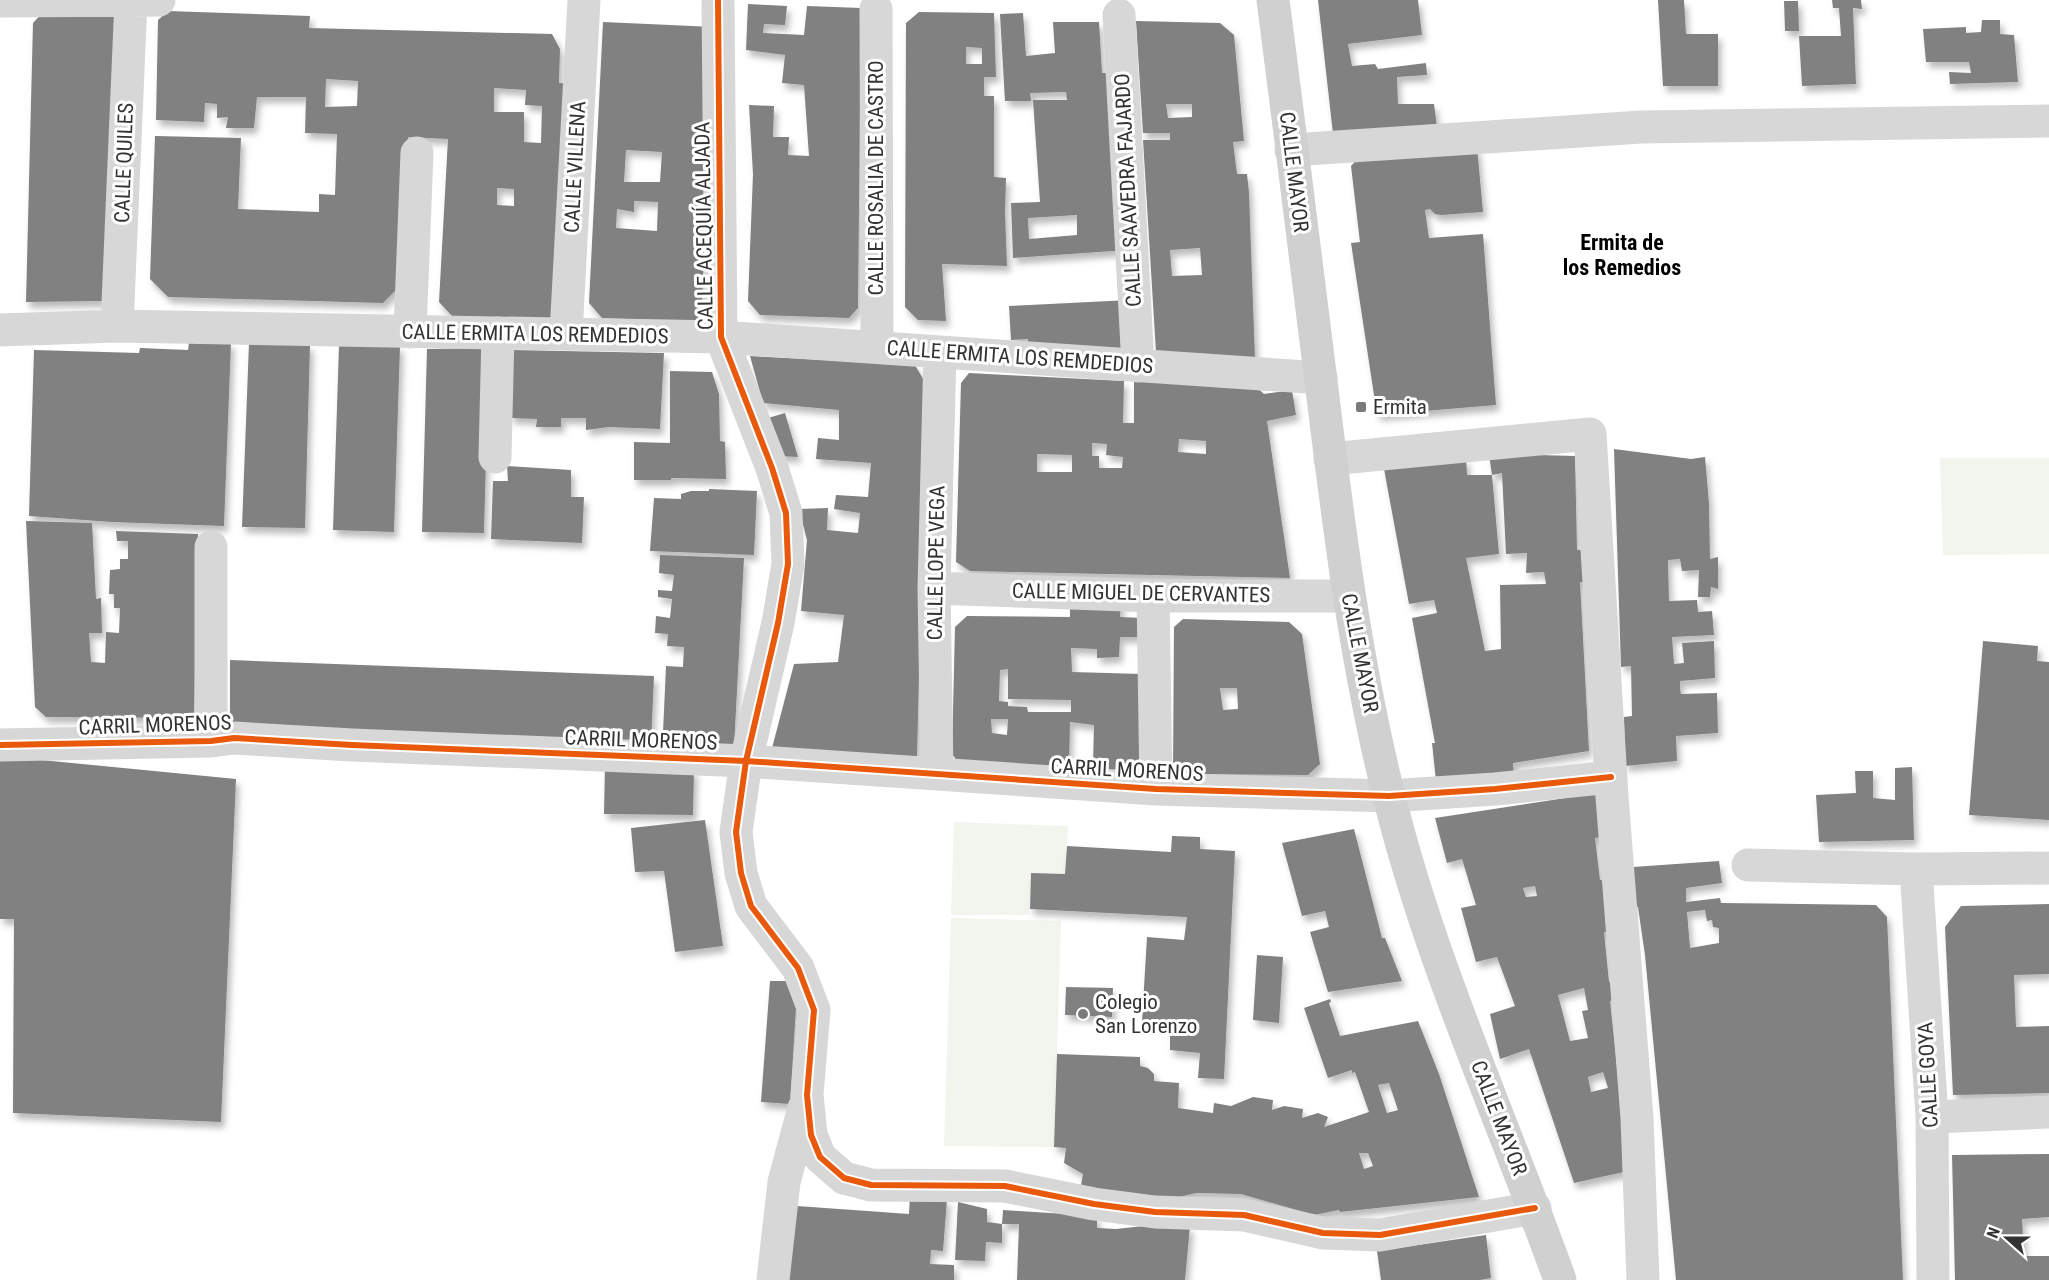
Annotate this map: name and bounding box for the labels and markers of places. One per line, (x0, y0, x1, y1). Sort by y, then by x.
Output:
place label: Ermita (1373, 395, 1427, 419)
marker: Ermita (1354, 400, 1368, 414)
place label: Colegio San Lorenzo (1095, 990, 1197, 1038)
marker: Colegio San Lorenzo (1076, 1007, 1090, 1021)

